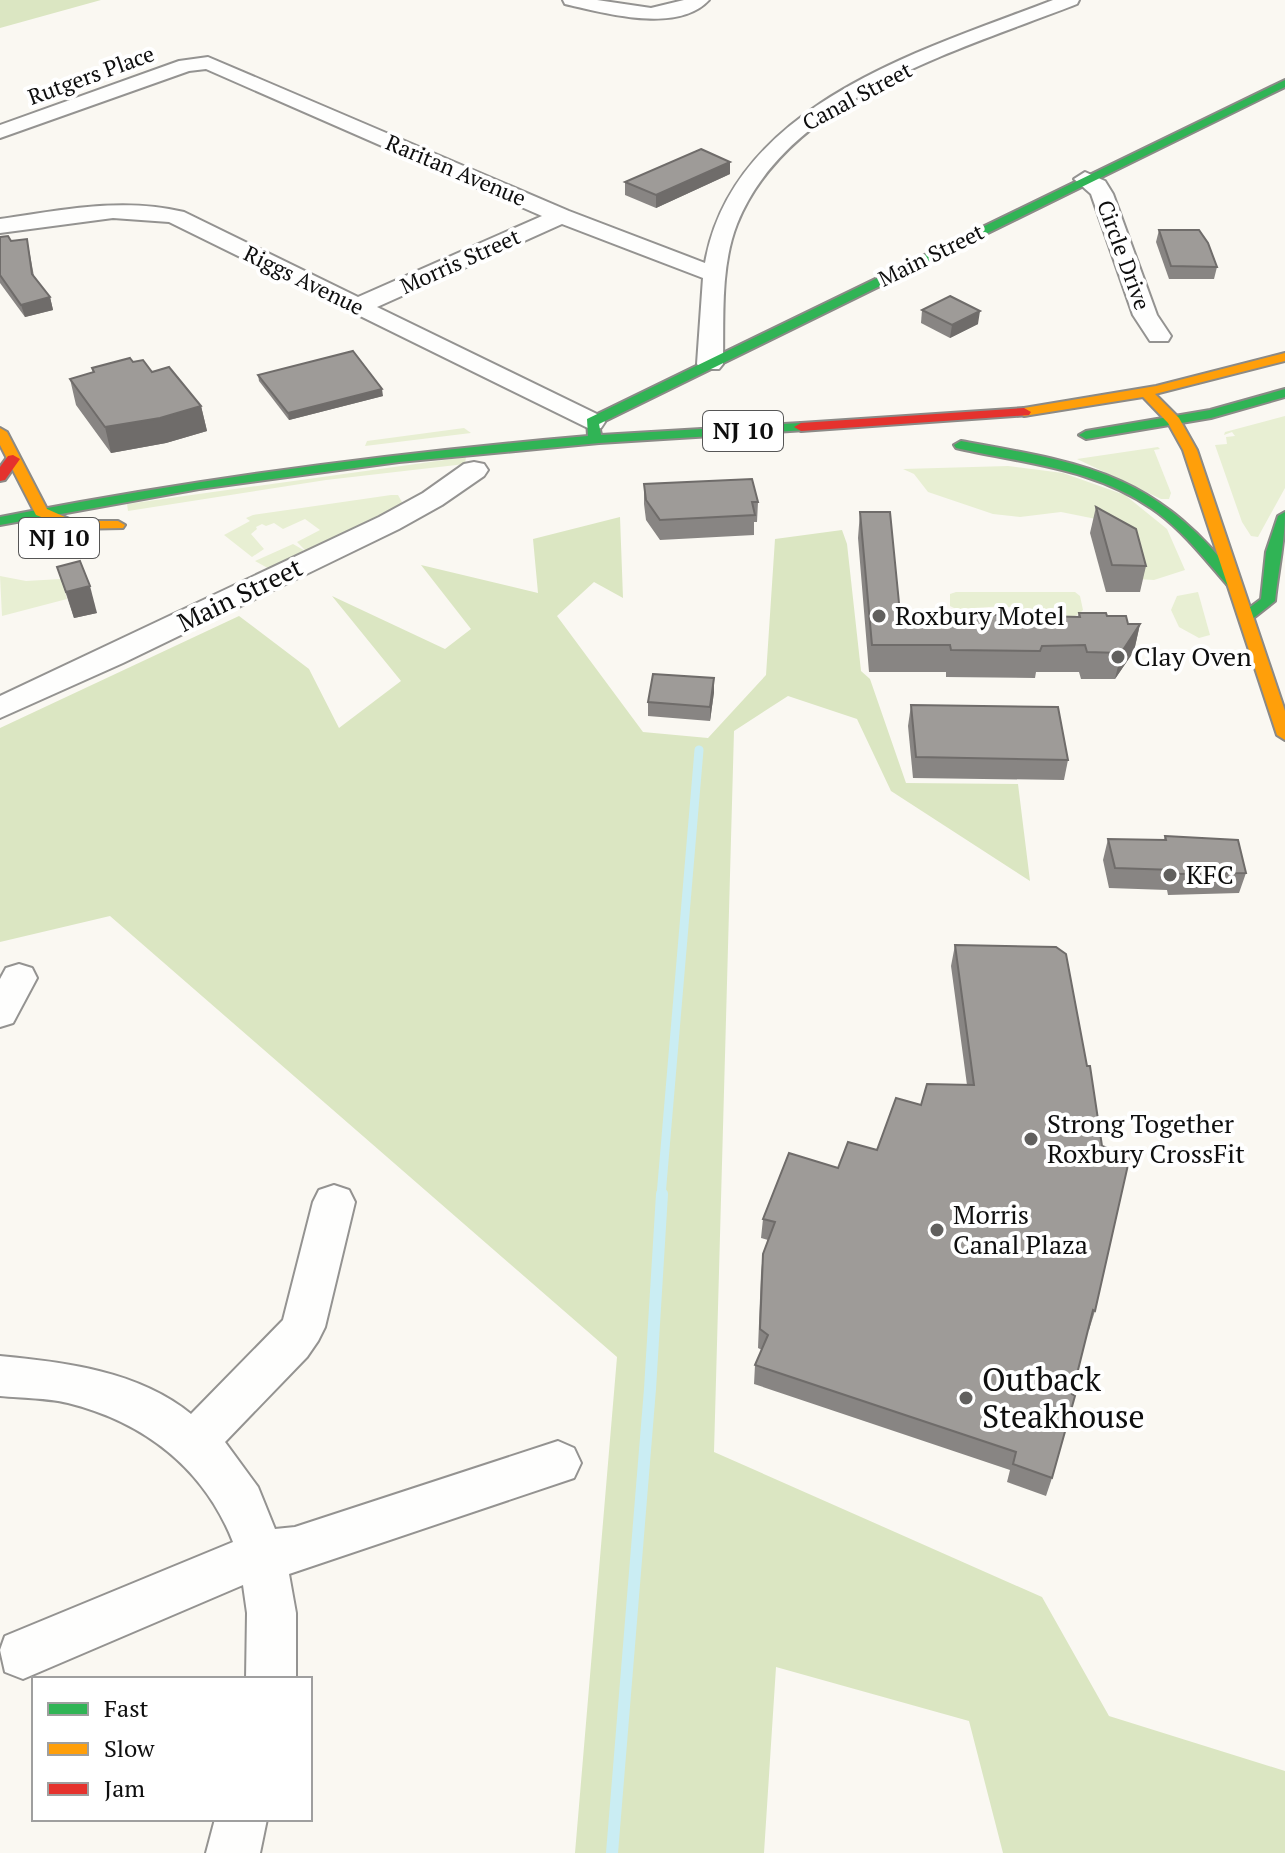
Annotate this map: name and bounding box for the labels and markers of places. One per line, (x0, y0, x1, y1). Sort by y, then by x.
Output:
place label: Roxbury Motel (895, 598, 1065, 632)
marker: Roxbury Motel (870, 607, 888, 625)
place label: Clay Oven (1134, 639, 1252, 673)
marker: Clay Oven (1109, 648, 1127, 666)
place label: KFC (1186, 857, 1234, 891)
marker: KFC (1161, 866, 1179, 884)
place label: Strong Together Roxbury CrossFit (1047, 1106, 1245, 1170)
marker: Strong Together Roxbury CrossFit (1022, 1130, 1040, 1148)
place label: Morris Canal Plaza (953, 1197, 1088, 1261)
marker: Morris Canal Plaza (928, 1221, 946, 1239)
place label: Outback Steakhouse (982, 1358, 1145, 1437)
marker: Outback Steakhouse (957, 1389, 975, 1407)

